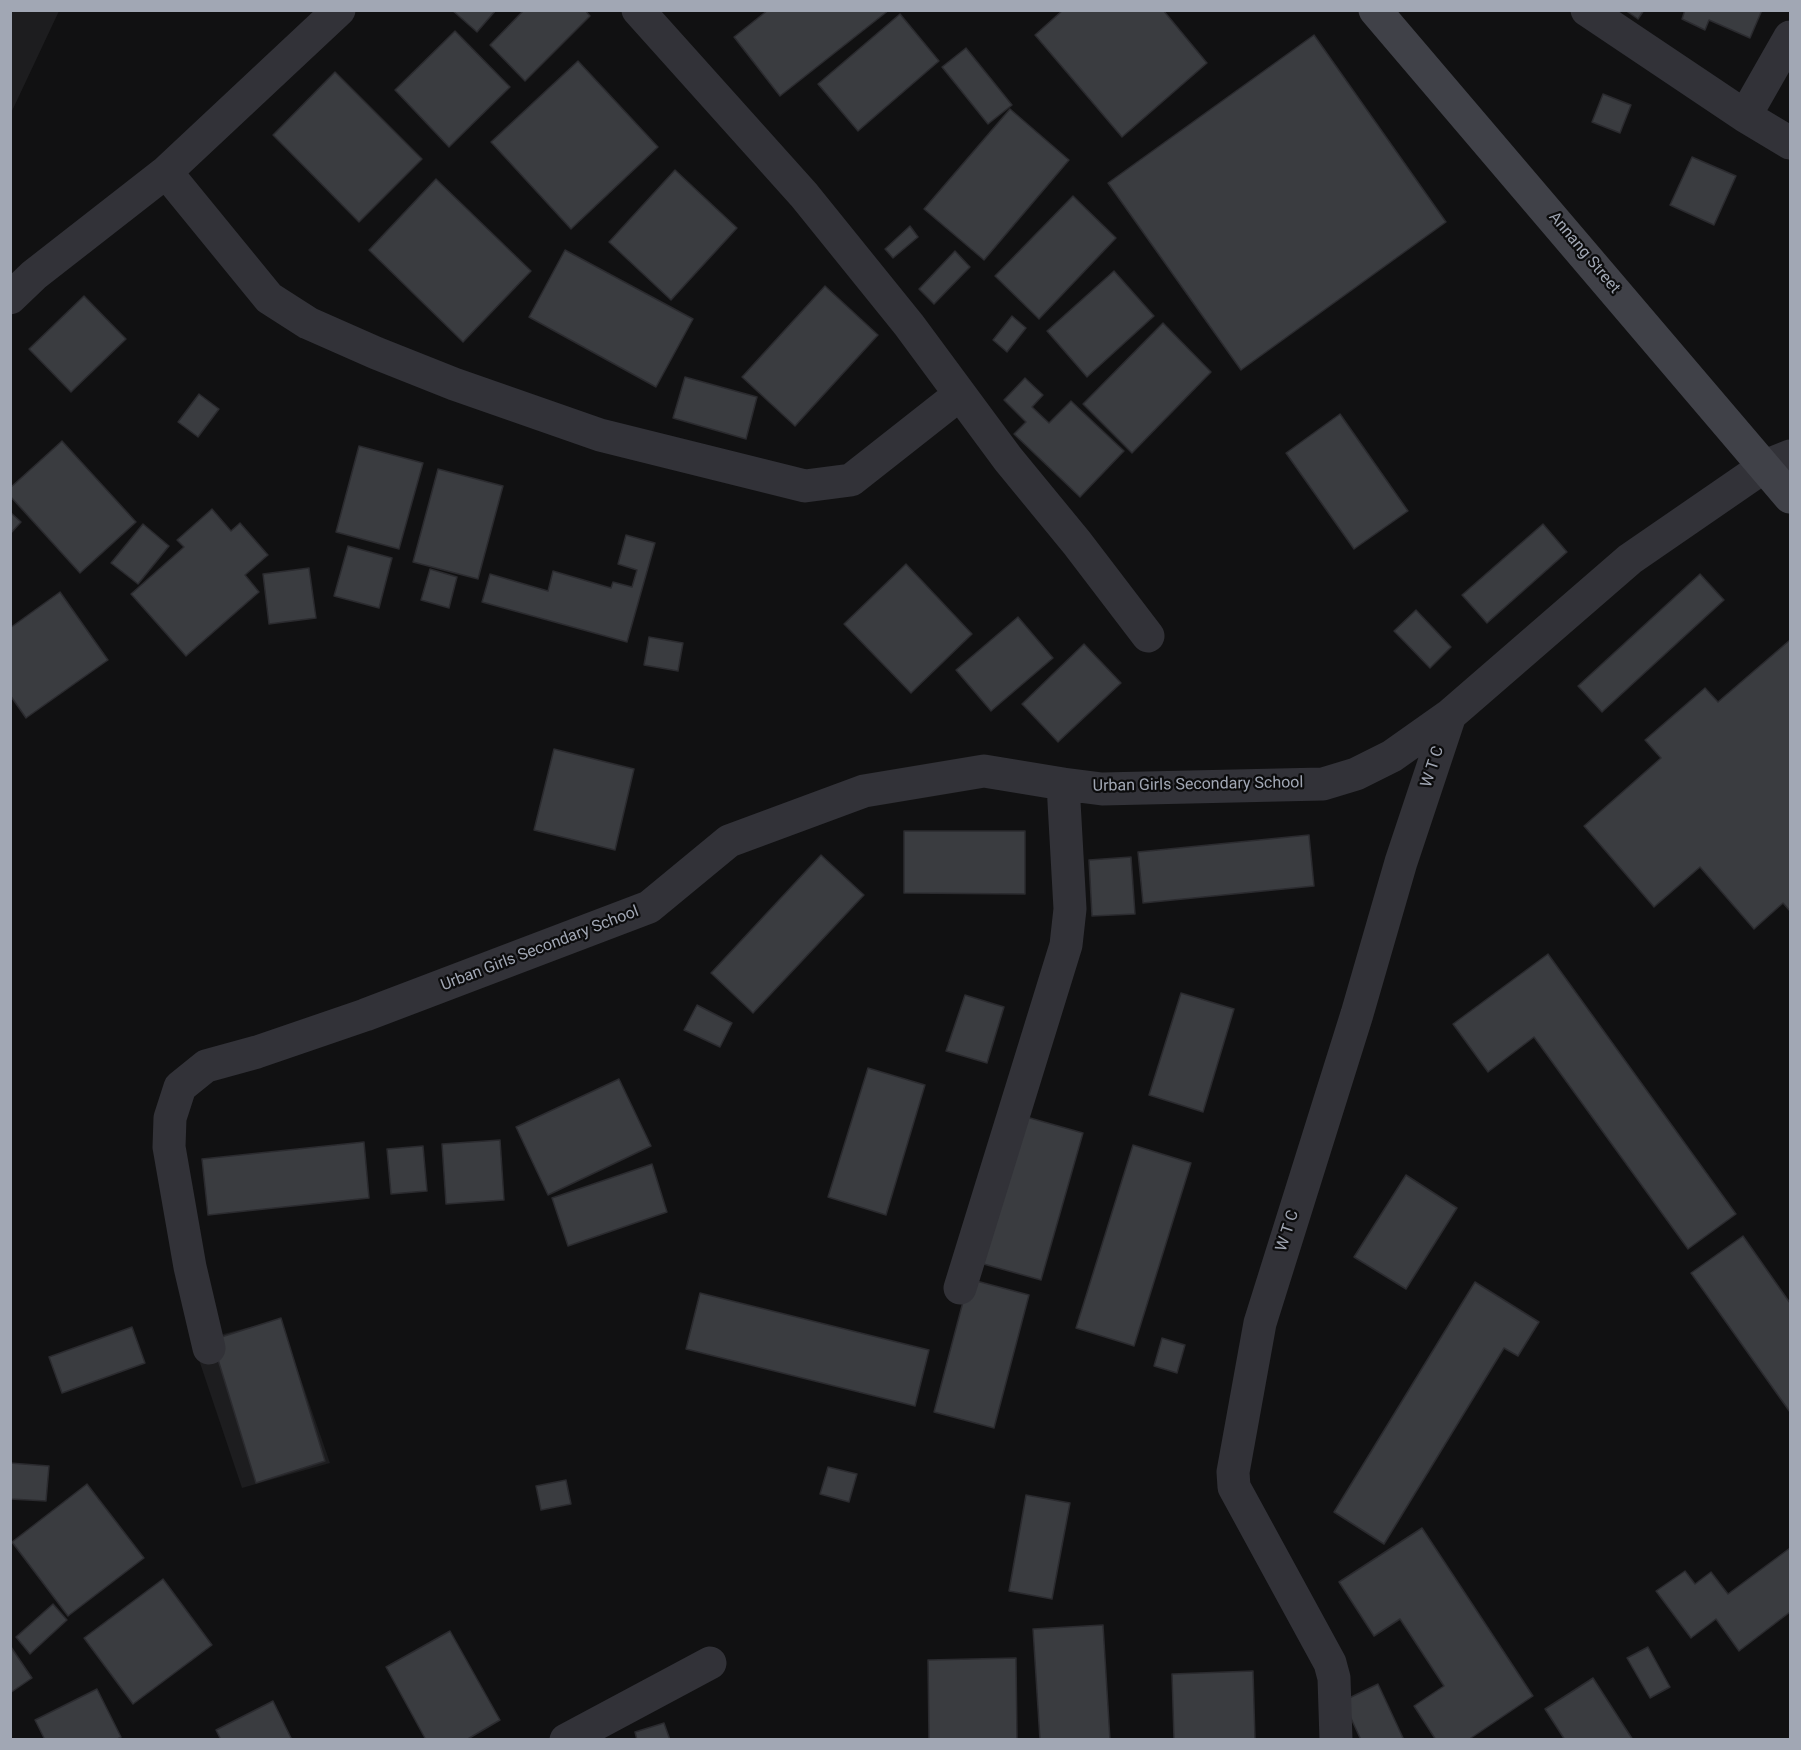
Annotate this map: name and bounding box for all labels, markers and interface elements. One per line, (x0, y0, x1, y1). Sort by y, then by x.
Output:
street label: Annang Street (1544, 208, 1624, 298)
street label: W T C (1417, 744, 1449, 790)
street label: Urban Girls Secondary School (1093, 774, 1303, 796)
street label: Urban Girls Secondary School (438, 902, 642, 996)
street label: W T C (1272, 1208, 1304, 1254)

